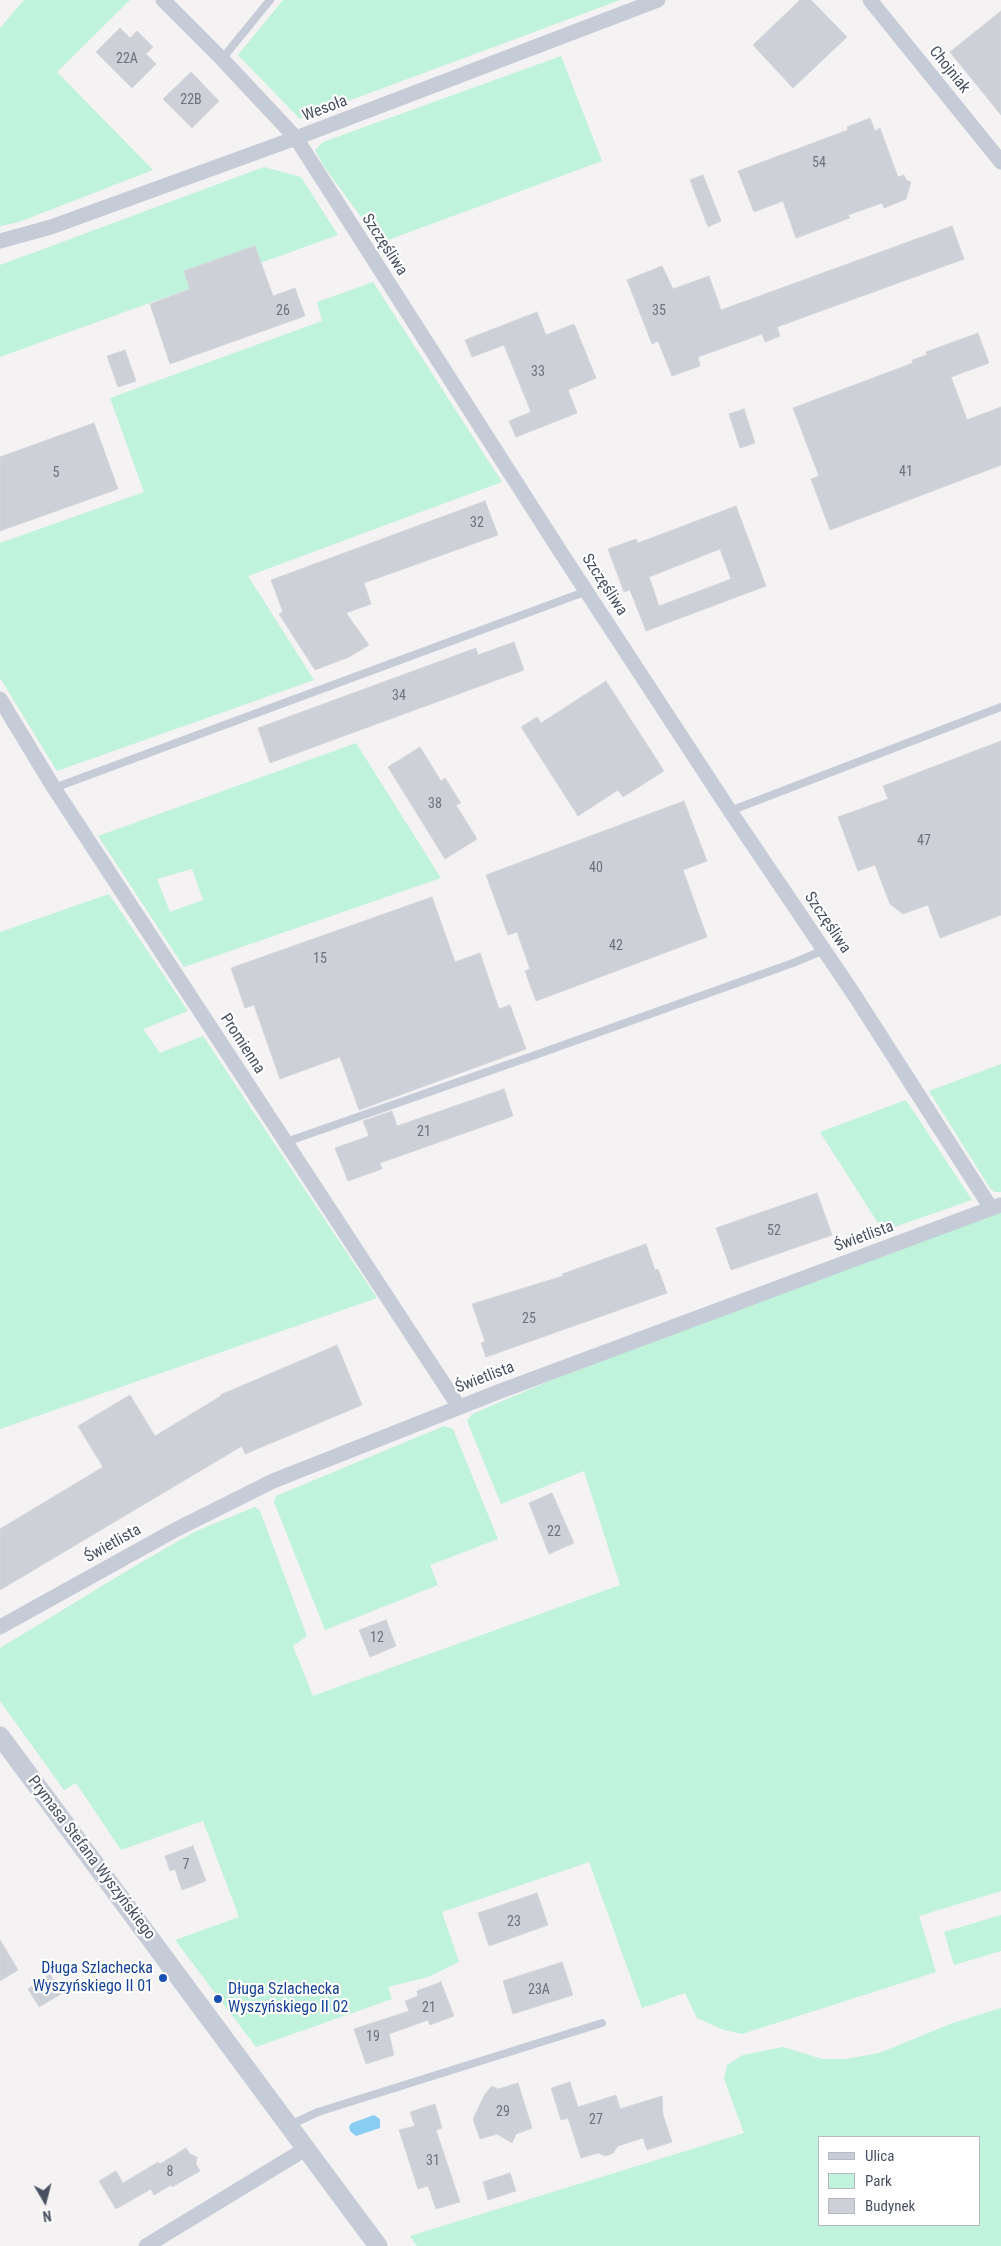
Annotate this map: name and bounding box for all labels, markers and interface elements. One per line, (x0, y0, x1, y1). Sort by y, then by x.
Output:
street label: Chojniak (924, 43, 974, 97)
house number: 22A (116, 51, 138, 67)
house number: 22B (180, 92, 202, 108)
street label: Wesoła (300, 92, 350, 126)
house number: 54 (812, 155, 826, 171)
street label: Szczęśliwa (357, 211, 411, 279)
house number: 26 (276, 303, 290, 319)
house number: 35 (652, 303, 666, 319)
house number: 33 (531, 364, 545, 380)
house number: 41 (899, 464, 913, 480)
house number: 5 (53, 465, 59, 481)
house number: 32 (470, 515, 484, 531)
street label: Szczęśliwa (577, 551, 631, 619)
house number: 34 (392, 688, 406, 704)
house number: 38 (428, 796, 442, 812)
house number: 47 (917, 833, 931, 849)
house number: 40 (589, 860, 603, 876)
street label: Szczęśliwa (800, 889, 854, 957)
house number: 42 (609, 938, 623, 954)
house number: 15 (313, 951, 327, 967)
street label: Promienna (215, 1010, 269, 1078)
house number: 21 (417, 1124, 431, 1140)
street label: Świetlista (832, 1217, 896, 1257)
house number: 52 (767, 1223, 781, 1239)
house number: 25 (522, 1311, 536, 1327)
street label: Świetlista (453, 1358, 517, 1398)
street label: Świetlista (81, 1521, 145, 1567)
house number: 22 (547, 1524, 561, 1540)
house number: 12 (370, 1630, 384, 1646)
street label: Prymasa Stefana Wyszyńskiego (23, 1772, 159, 1944)
house number: 7 (183, 1857, 189, 1873)
house number: 23 (507, 1914, 521, 1930)
place label: Długa Szlachecka Wyszyńskiego II 01 (33, 1959, 153, 1997)
marker: Długa Szlachecka Wyszyńskiego II 01 (157, 1972, 169, 1984)
place label: Długa Szlachecka Wyszyńskiego II 02 (228, 1980, 348, 2018)
house number: 23A (528, 1982, 550, 1998)
marker: Długa Szlachecka Wyszyńskiego II 02 (212, 1993, 224, 2005)
house number: 21 (422, 2000, 436, 2016)
house number: 19 (366, 2029, 380, 2045)
house number: 29 (496, 2104, 510, 2120)
house number: 27 (589, 2112, 603, 2128)
legend (818, 2136, 981, 2226)
text: Ulica (865, 2147, 894, 2165)
house number: 31 (426, 2153, 440, 2169)
house number: 8 (167, 2164, 173, 2180)
text: Park (865, 2172, 892, 2190)
north arrow (20, 2176, 70, 2226)
text: Budynek (865, 2197, 915, 2215)
text: N (42, 2207, 52, 2224)

